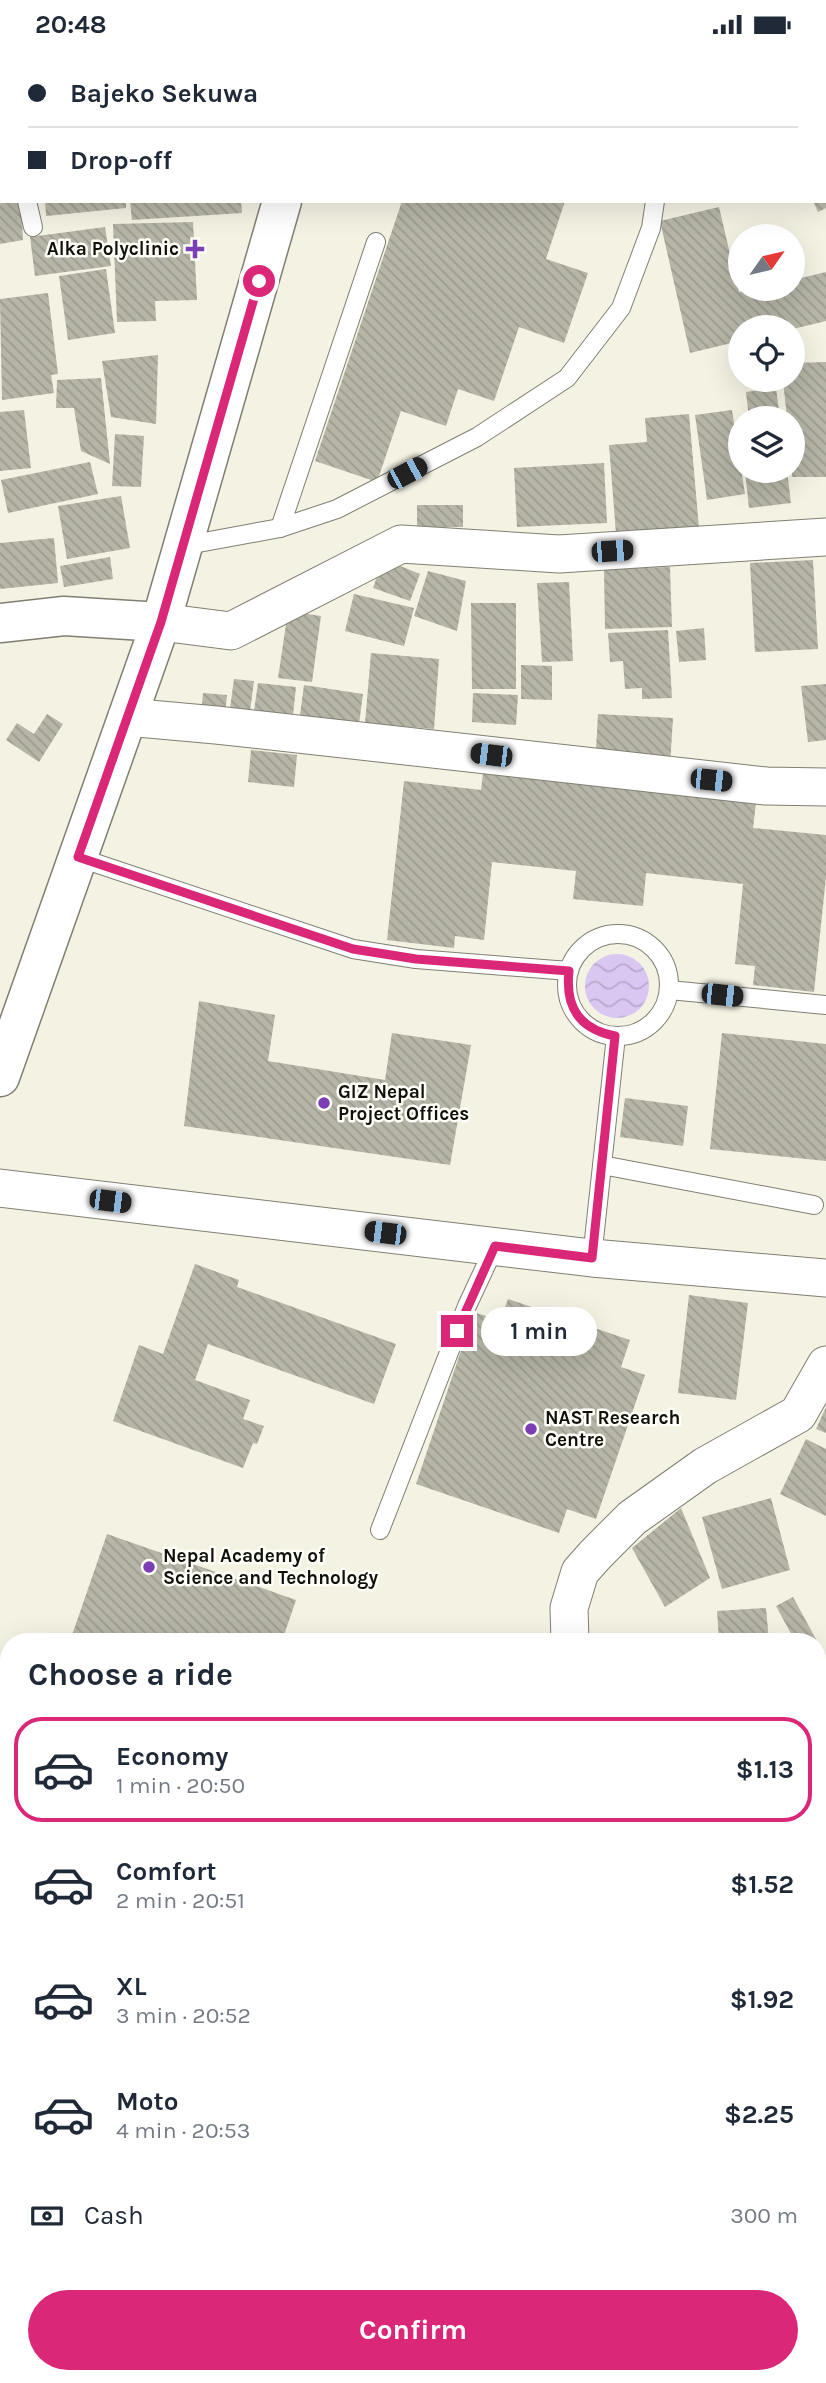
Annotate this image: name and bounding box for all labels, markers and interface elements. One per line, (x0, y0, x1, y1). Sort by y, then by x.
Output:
text: 20:48 (35, 9, 106, 40)
text: Bajeko Sekuwa (70, 78, 258, 109)
text: Drop-off (70, 145, 172, 176)
north arrow (728, 224, 805, 301)
map controls (728, 224, 805, 483)
place label: Alka Polyclinic (47, 238, 179, 260)
marker: Alka Polyclinic (185, 239, 205, 259)
route start (243, 265, 275, 297)
button: locate (728, 315, 805, 392)
button: layers (728, 406, 805, 483)
car (384, 454, 431, 492)
car (591, 539, 634, 563)
car (469, 742, 514, 768)
car (690, 767, 733, 793)
car (701, 982, 744, 1008)
place label: GIZ Nepal Project Offices (338, 1081, 469, 1125)
marker: GIZ Nepal Project Offices (316, 1095, 332, 1111)
car (88, 1188, 133, 1214)
car (363, 1220, 408, 1246)
callout: 1 min (482, 1307, 597, 1355)
route end (441, 1315, 473, 1347)
text: 1 min (510, 1318, 568, 1345)
place label: NAST Research Centre (545, 1407, 680, 1451)
marker: NAST Research Centre (523, 1421, 539, 1437)
place label: Nepal Academy of Science and Technology (163, 1545, 379, 1589)
marker: Nepal Academy of Science and Technology (141, 1559, 157, 1575)
text: Choose a ride (28, 1656, 233, 1693)
icon: car (32, 1738, 95, 1801)
text: Economy (116, 1741, 228, 1772)
text: $1.13 (736, 1754, 794, 1785)
text: 1 min · 20:50 (116, 1772, 245, 1799)
icon: car (32, 1853, 95, 1916)
text: Comfort (116, 1856, 217, 1887)
text: $1.52 (730, 1869, 794, 1900)
text: 2 min · 20:51 (116, 1887, 245, 1914)
icon: car (32, 1968, 95, 2031)
text: XL (116, 1971, 147, 2002)
text: $1.92 (730, 1984, 794, 2015)
text: 3 min · 20:52 (116, 2002, 251, 2029)
icon: car (32, 2083, 95, 2146)
text: Moto (116, 2086, 178, 2117)
text: $2.25 (724, 2099, 794, 2130)
text: 4 min · 20:53 (116, 2117, 250, 2144)
icon: cash (28, 2197, 66, 2235)
text: Cash (84, 2200, 144, 2231)
text: 300 m (730, 2202, 798, 2229)
button: Confirm (28, 2290, 798, 2370)

